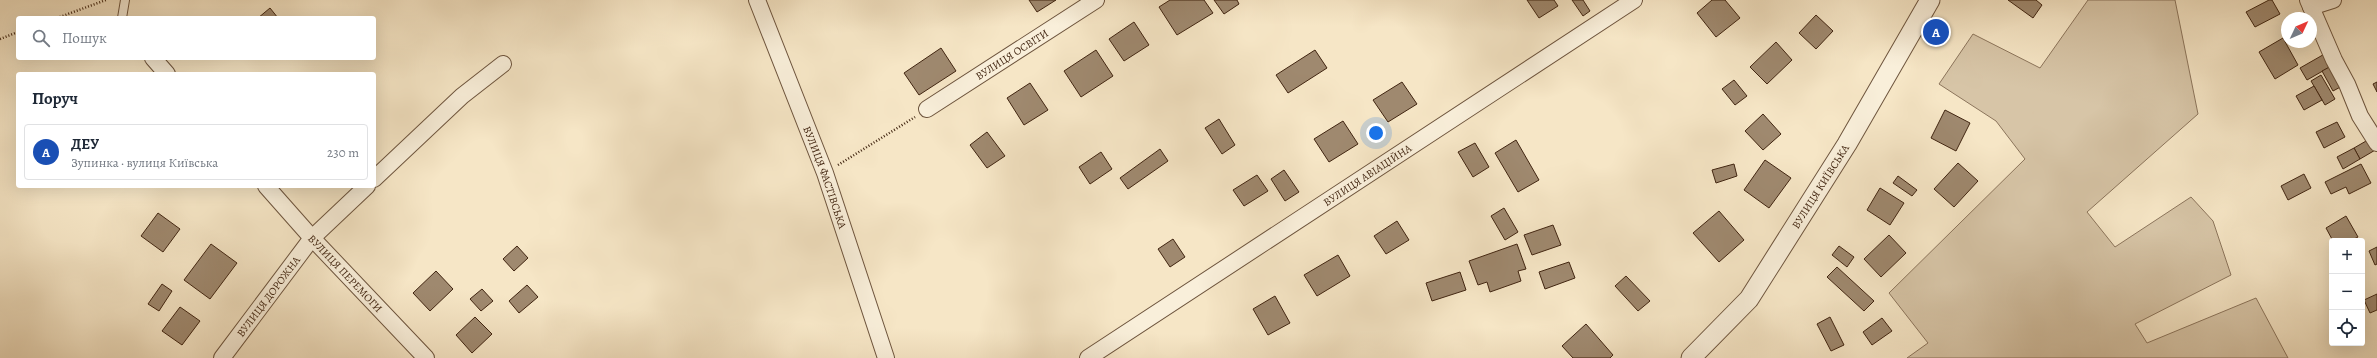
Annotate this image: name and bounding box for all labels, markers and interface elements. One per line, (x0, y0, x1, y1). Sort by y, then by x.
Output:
north arrow (2281, 12, 2317, 48)
search box (16, 16, 376, 60)
pin: A (1923, 17, 1949, 47)
street label: ВУЛИЦЯ ОСВІТИ (973, 25, 1051, 83)
icon: search (30, 27, 52, 49)
text: Пошук (62, 28, 107, 48)
text: Поруч (32, 87, 78, 110)
your location (1366, 123, 1386, 143)
street label: ВУЛИЦЯ ФАСТІВСЬКА (800, 124, 851, 231)
text: ДЕУ (71, 134, 99, 154)
street label: ВУЛИЦЯ АВІАЦІЙНА (1320, 140, 1415, 209)
street label: ВУЛИЦЯ КИЇВСЬКА (1788, 141, 1853, 231)
text: A (42, 144, 50, 161)
text: 230 m (327, 144, 359, 161)
text: Зупинка · вулиця Київська (71, 154, 218, 171)
street label: ВУЛИЦЯ ПЕРЕМОГИ (305, 231, 386, 315)
map controls (2329, 238, 2365, 346)
button: + (2329, 238, 2365, 274)
street label: ВУЛИЦЯ ДОРОЖНА (233, 252, 304, 340)
button: − (2329, 274, 2365, 310)
button: locate (2329, 310, 2365, 346)

